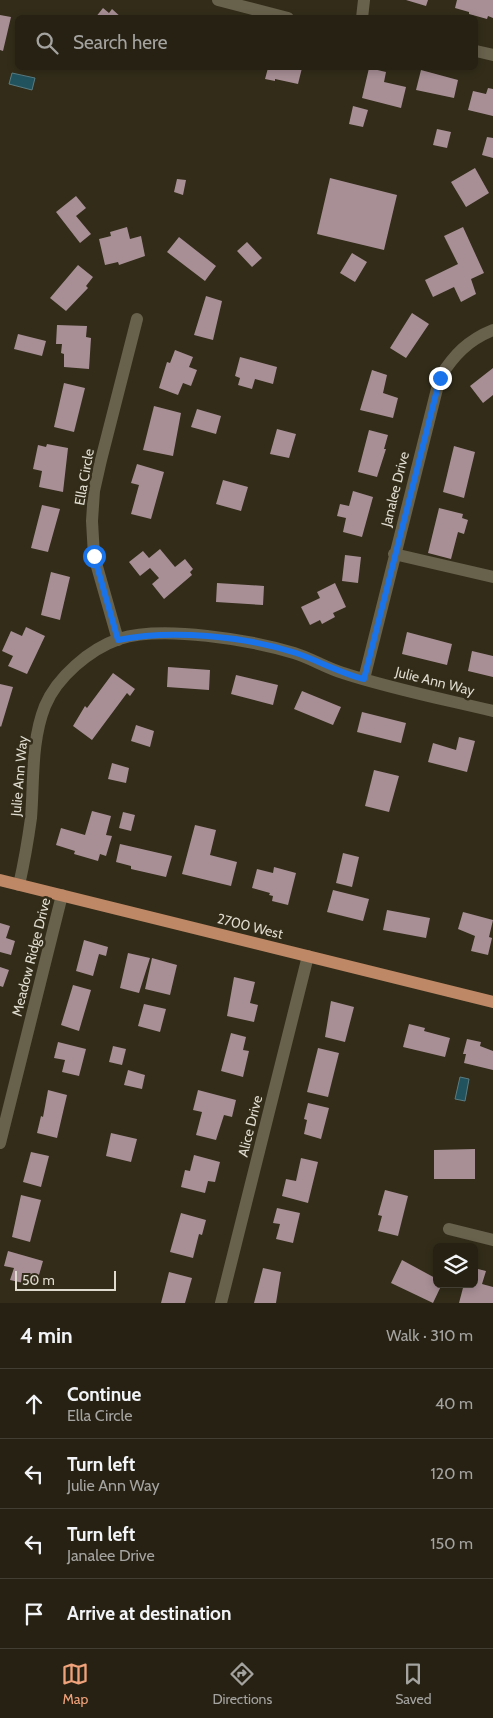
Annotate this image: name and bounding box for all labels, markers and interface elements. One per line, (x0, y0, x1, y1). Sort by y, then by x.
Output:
search box (15, 15, 478, 70)
icon: search (33, 29, 61, 57)
text: Search here (73, 31, 167, 54)
route end (429, 367, 452, 390)
street label: Ella Circle (70, 447, 98, 507)
street label: Janalee Drive (377, 450, 413, 529)
route start (83, 545, 106, 568)
street label: Julie Ann Way (393, 662, 476, 700)
street label: Julie Ann Way (6, 735, 31, 818)
street label: Meadow Ridge Drive (8, 896, 54, 1018)
street label: 2700 West (215, 909, 285, 943)
street label: Alice Drive (234, 1093, 266, 1159)
map controls (433, 1243, 478, 1288)
button: layers (433, 1243, 478, 1288)
scale bar (15, 1268, 116, 1291)
text: 50 m (22, 1271, 55, 1289)
text: 4 min (20, 1323, 73, 1348)
text: Walk · 310 m (386, 1326, 473, 1345)
text: Continue (67, 1383, 141, 1406)
icon: ahead (20, 1390, 48, 1418)
text: 40 m (435, 1394, 473, 1413)
text: Ella Circle (67, 1406, 132, 1425)
text: Turn left (67, 1453, 135, 1476)
icon: left (20, 1460, 48, 1488)
text: 120 m (431, 1464, 473, 1483)
text: Julie Ann Way (67, 1476, 160, 1495)
text: Turn left (67, 1523, 135, 1546)
icon: left (20, 1530, 48, 1558)
text: 150 m (430, 1534, 473, 1553)
text: Janalee Drive (67, 1546, 155, 1565)
icon: arrive (20, 1600, 48, 1628)
text: Arrive at destination (67, 1602, 231, 1625)
tab: Map (61, 1660, 89, 1708)
tab: Directions (212, 1660, 272, 1708)
tab: Saved (395, 1660, 432, 1708)

